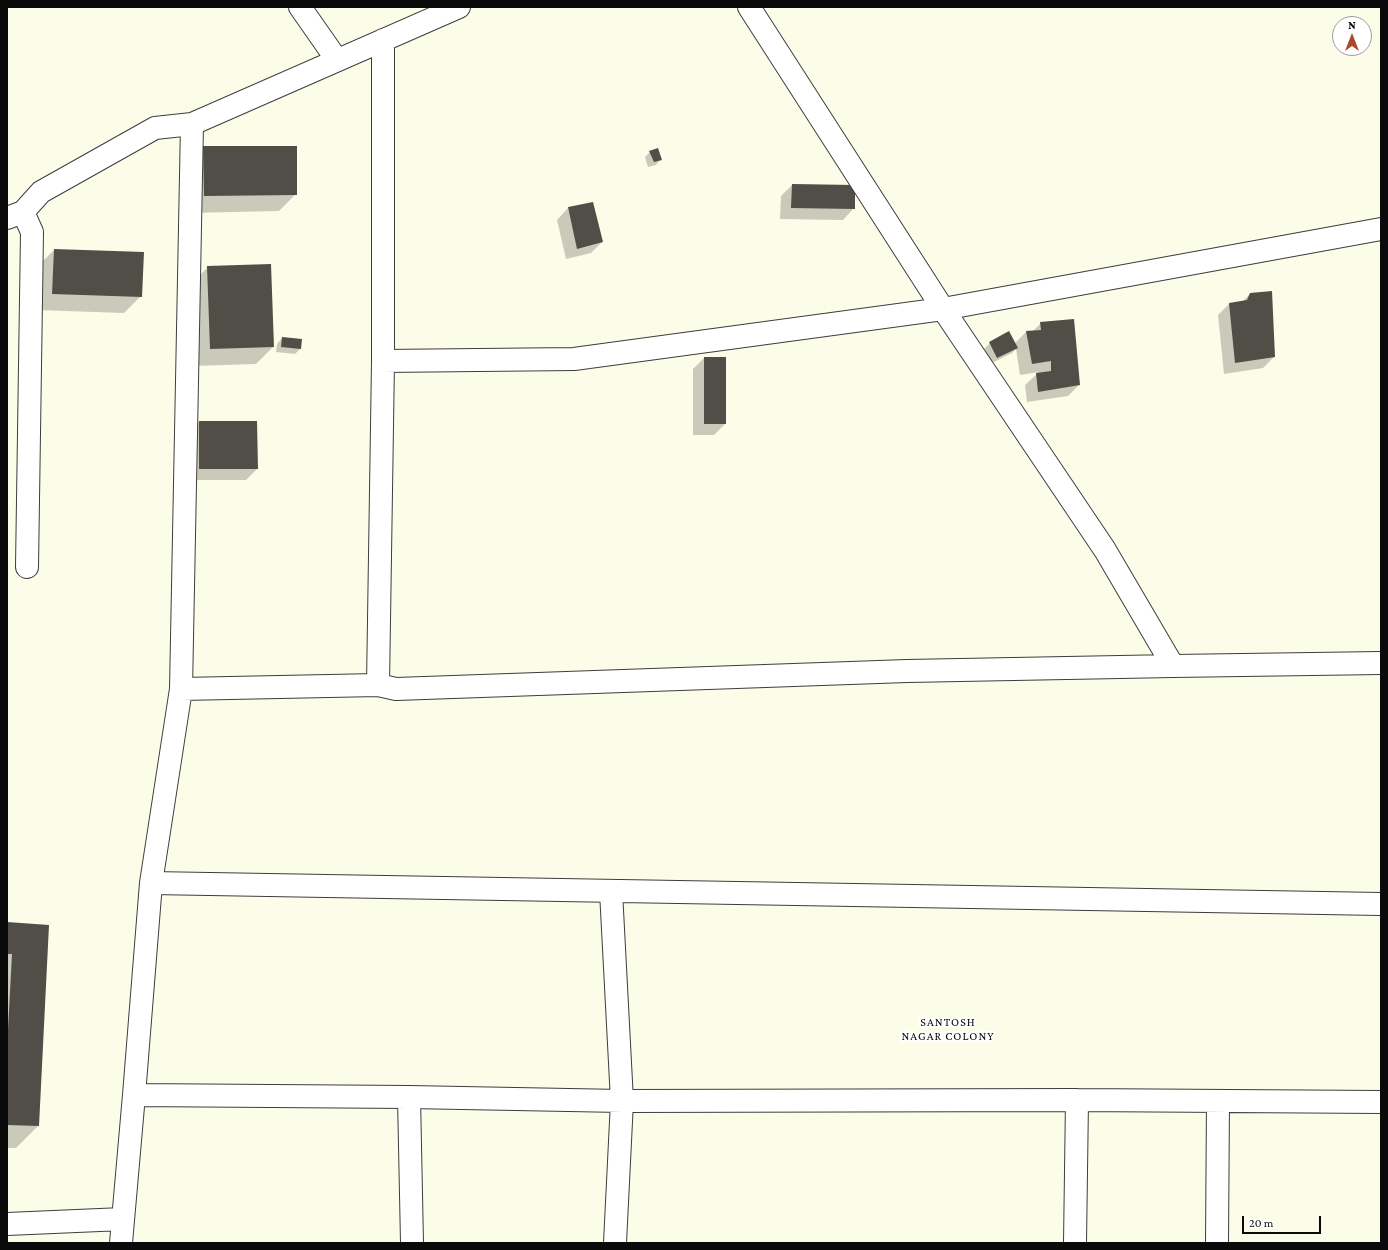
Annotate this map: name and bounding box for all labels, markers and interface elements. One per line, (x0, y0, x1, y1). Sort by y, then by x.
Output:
north arrow (1332, 16, 1372, 56)
text: N (1348, 19, 1356, 31)
district label: SANTOSH NAGAR COLONY (901, 1015, 995, 1043)
scale bar (1244, 1208, 1323, 1234)
text: 20 m (1249, 1216, 1273, 1230)

